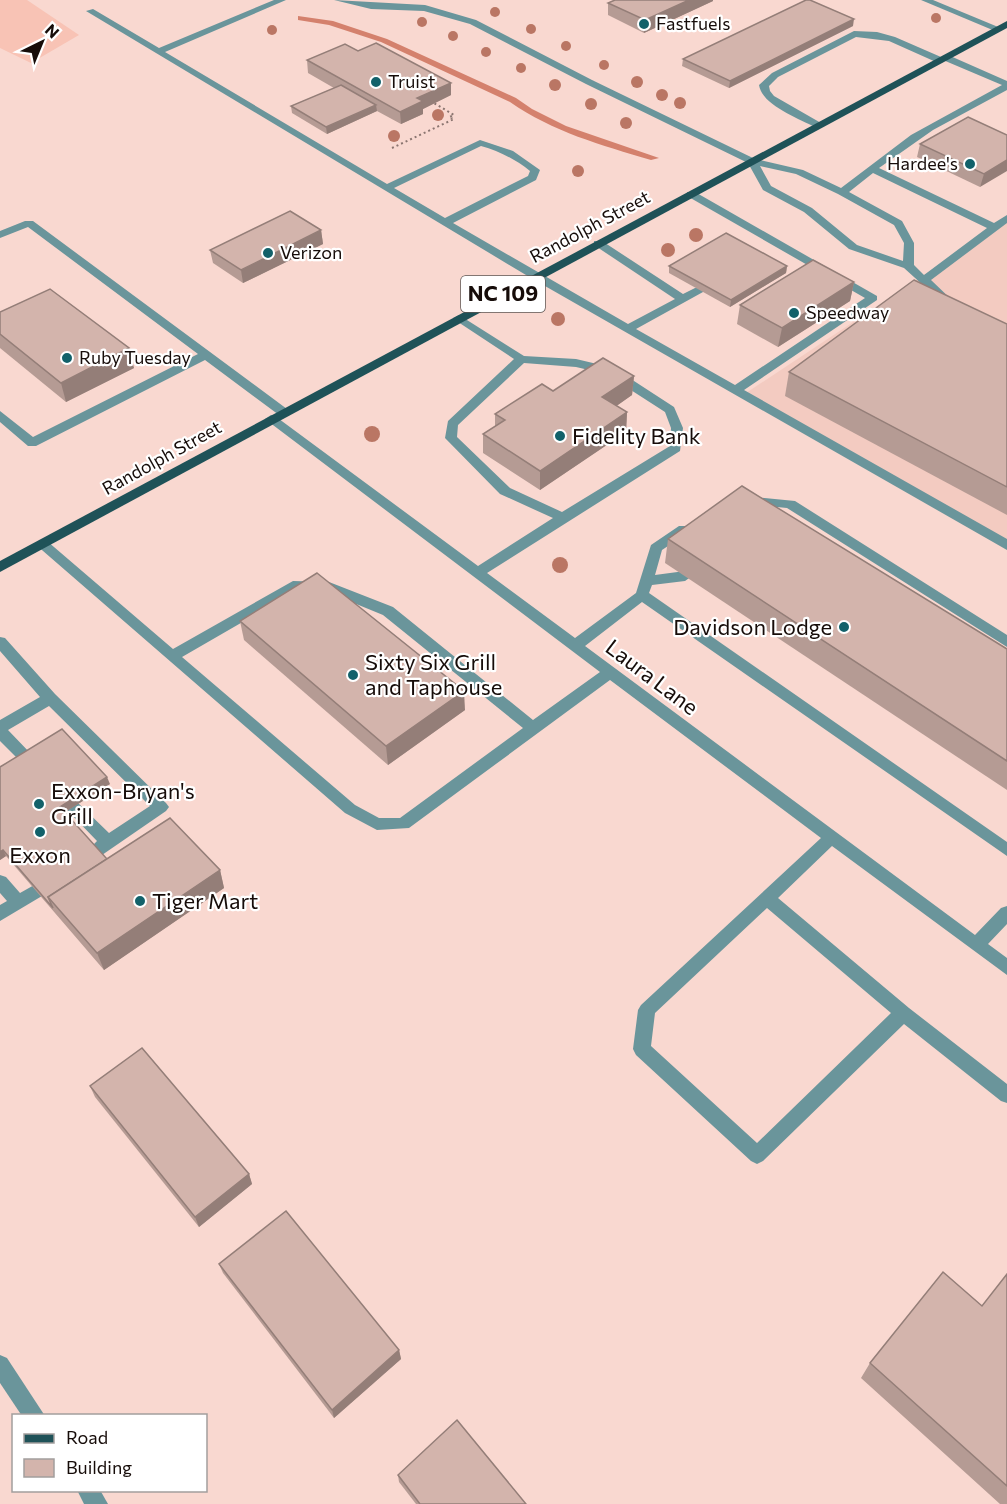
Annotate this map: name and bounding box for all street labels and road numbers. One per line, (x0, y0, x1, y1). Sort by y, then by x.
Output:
street label: Randolph Street (526, 185, 653, 267)
road number: NC 109 (461, 276, 545, 312)
street label: Randolph Street (98, 415, 225, 499)
street label: Laura Lane (601, 633, 704, 720)

